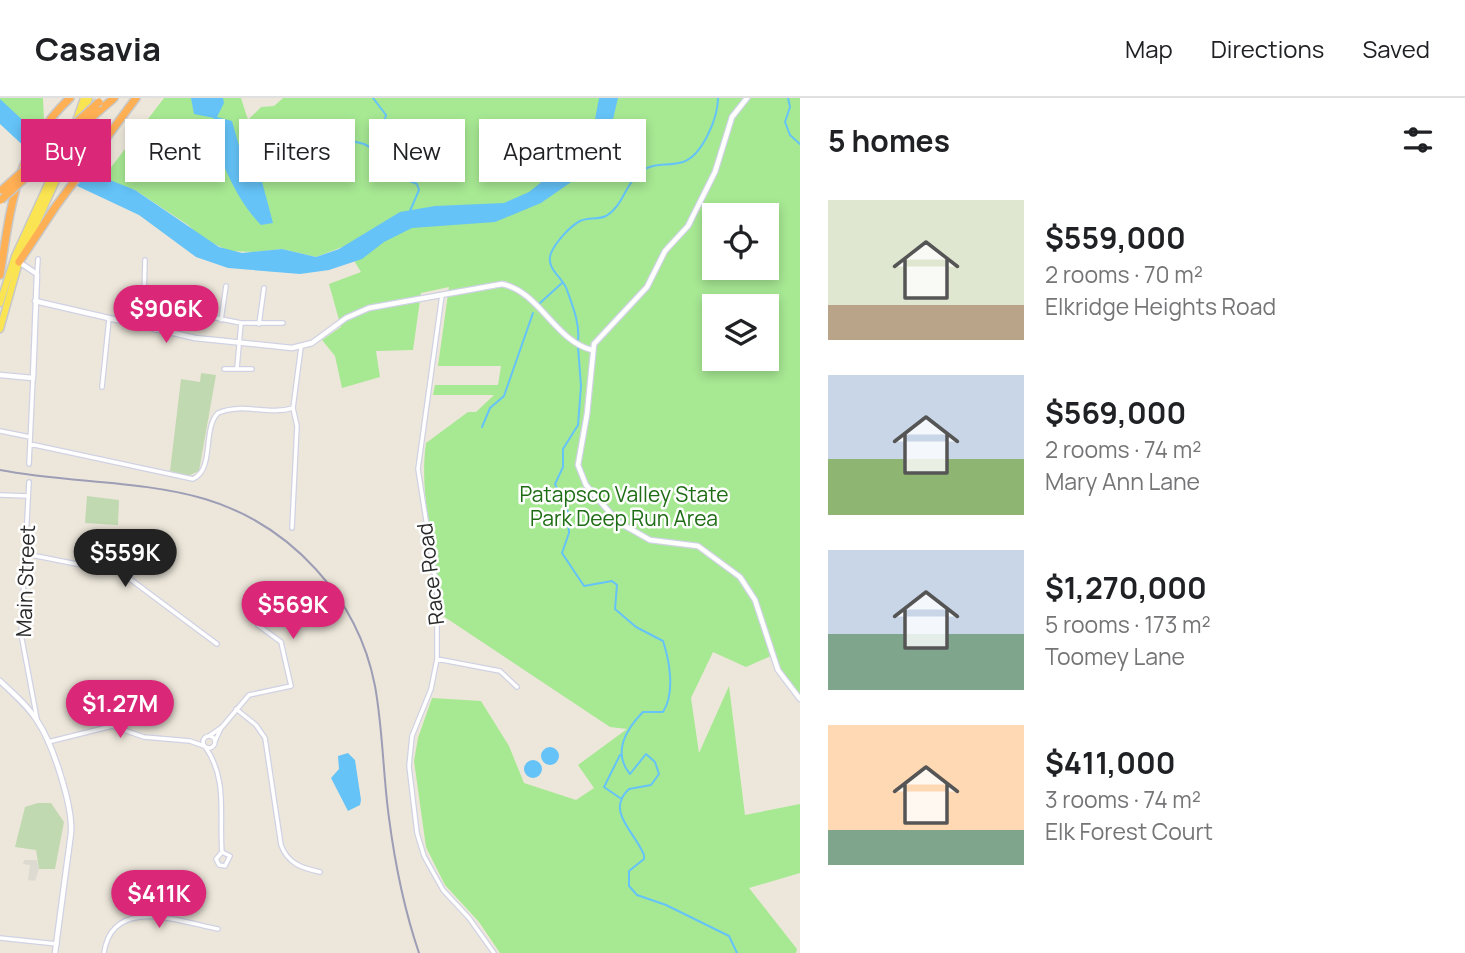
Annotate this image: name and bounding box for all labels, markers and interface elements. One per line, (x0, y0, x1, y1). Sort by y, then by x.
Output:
text: Casavia (35, 26, 161, 71)
text: Map (1125, 32, 1173, 65)
text: Directions (1211, 32, 1324, 65)
text: Saved (1362, 32, 1430, 65)
chip: Buy (21, 119, 111, 182)
chip: Rent (125, 119, 225, 182)
chip: Filters (239, 119, 355, 182)
chip: New (369, 119, 465, 182)
chip: Apartment (479, 119, 646, 182)
text: 5 homes (828, 120, 950, 161)
icon: filters (1399, 121, 1437, 159)
map controls (702, 203, 779, 371)
button: locate (702, 203, 779, 280)
text: $559,000 (1045, 217, 1186, 258)
icon: home (884, 228, 968, 312)
text: 2 rooms · 70 m² (1045, 258, 1203, 290)
pin: $906K (117, 286, 215, 345)
text: Elkridge Heights Road (1045, 290, 1276, 322)
text: $906K (129, 292, 203, 324)
button: layers (702, 294, 779, 371)
text: $569,000 (1045, 392, 1186, 433)
icon: home (884, 403, 968, 487)
text: 2 rooms · 74 m² (1045, 433, 1201, 465)
text: Mary Ann Lane (1045, 465, 1200, 497)
park label: Patapsco Valley State Park Deep Run Area (519, 480, 729, 532)
street label: Race Road (410, 521, 450, 627)
street label: Main Street (9, 524, 41, 638)
pin: $559K (76, 530, 174, 589)
text: $559K (90, 536, 160, 568)
text: $1,270,000 (1045, 567, 1207, 608)
icon: home (884, 578, 968, 662)
pin: $569K (244, 582, 342, 641)
text: $569K (258, 588, 328, 620)
text: 5 rooms · 173 m² (1045, 608, 1211, 640)
text: Toomey Lane (1045, 640, 1185, 672)
pin: $1.27M (63, 680, 177, 740)
text: $1.27M (82, 687, 158, 719)
text: $411,000 (1045, 742, 1176, 783)
icon: home (884, 753, 968, 837)
text: 3 rooms · 74 m² (1045, 783, 1201, 815)
text: Elk Forest Court (1045, 815, 1213, 847)
pin: $411K (110, 870, 208, 930)
text: $411K (127, 877, 191, 909)

